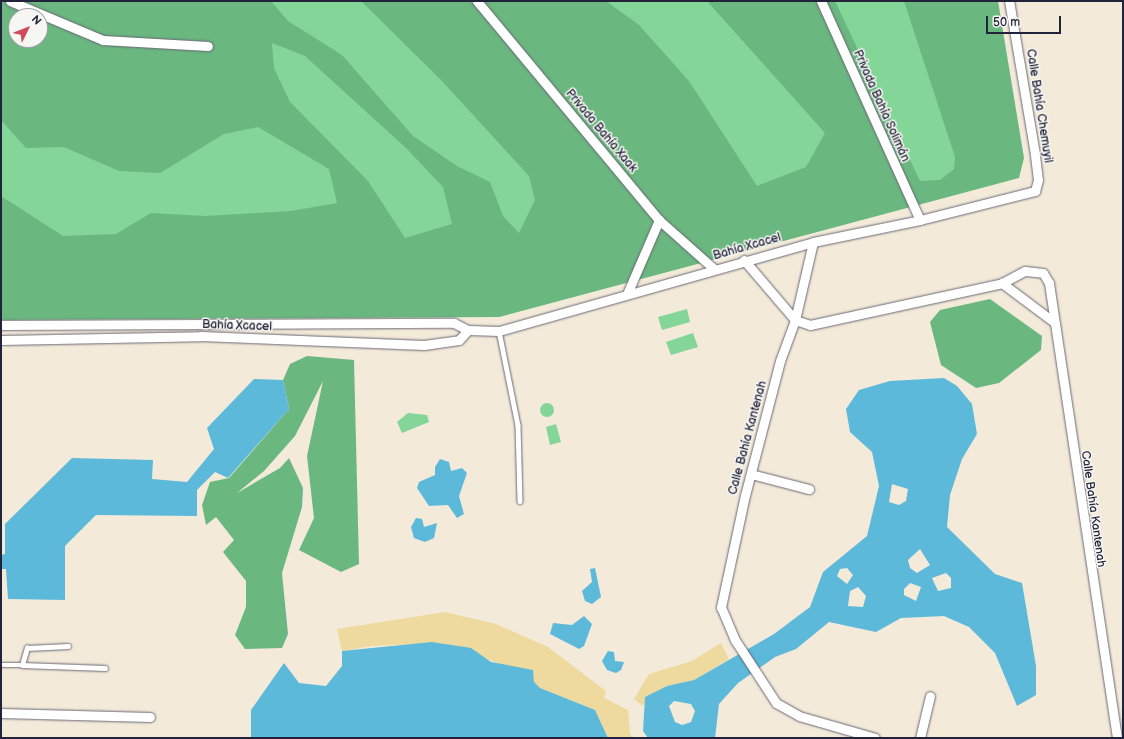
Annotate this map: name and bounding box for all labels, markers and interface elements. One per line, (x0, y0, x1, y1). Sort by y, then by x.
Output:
north arrow (8, 8, 48, 48)
scale bar (988, 8, 1063, 34)
text: N (29, 13, 44, 28)
text: 50 m (993, 15, 1020, 30)
street label: Privada Bahía Solimán (850, 48, 912, 164)
street label: Calle Bahía Chemuyil (1023, 48, 1055, 164)
street label: Privada Bahía Xaak (562, 86, 640, 176)
street label: Bahía Xcacel (711, 230, 783, 264)
street label: Bahía Xcacel (201, 318, 273, 334)
street label: Calle Bahía Kantenah (726, 379, 770, 497)
street label: Calle Bahía Kantenah (1078, 450, 1108, 568)

